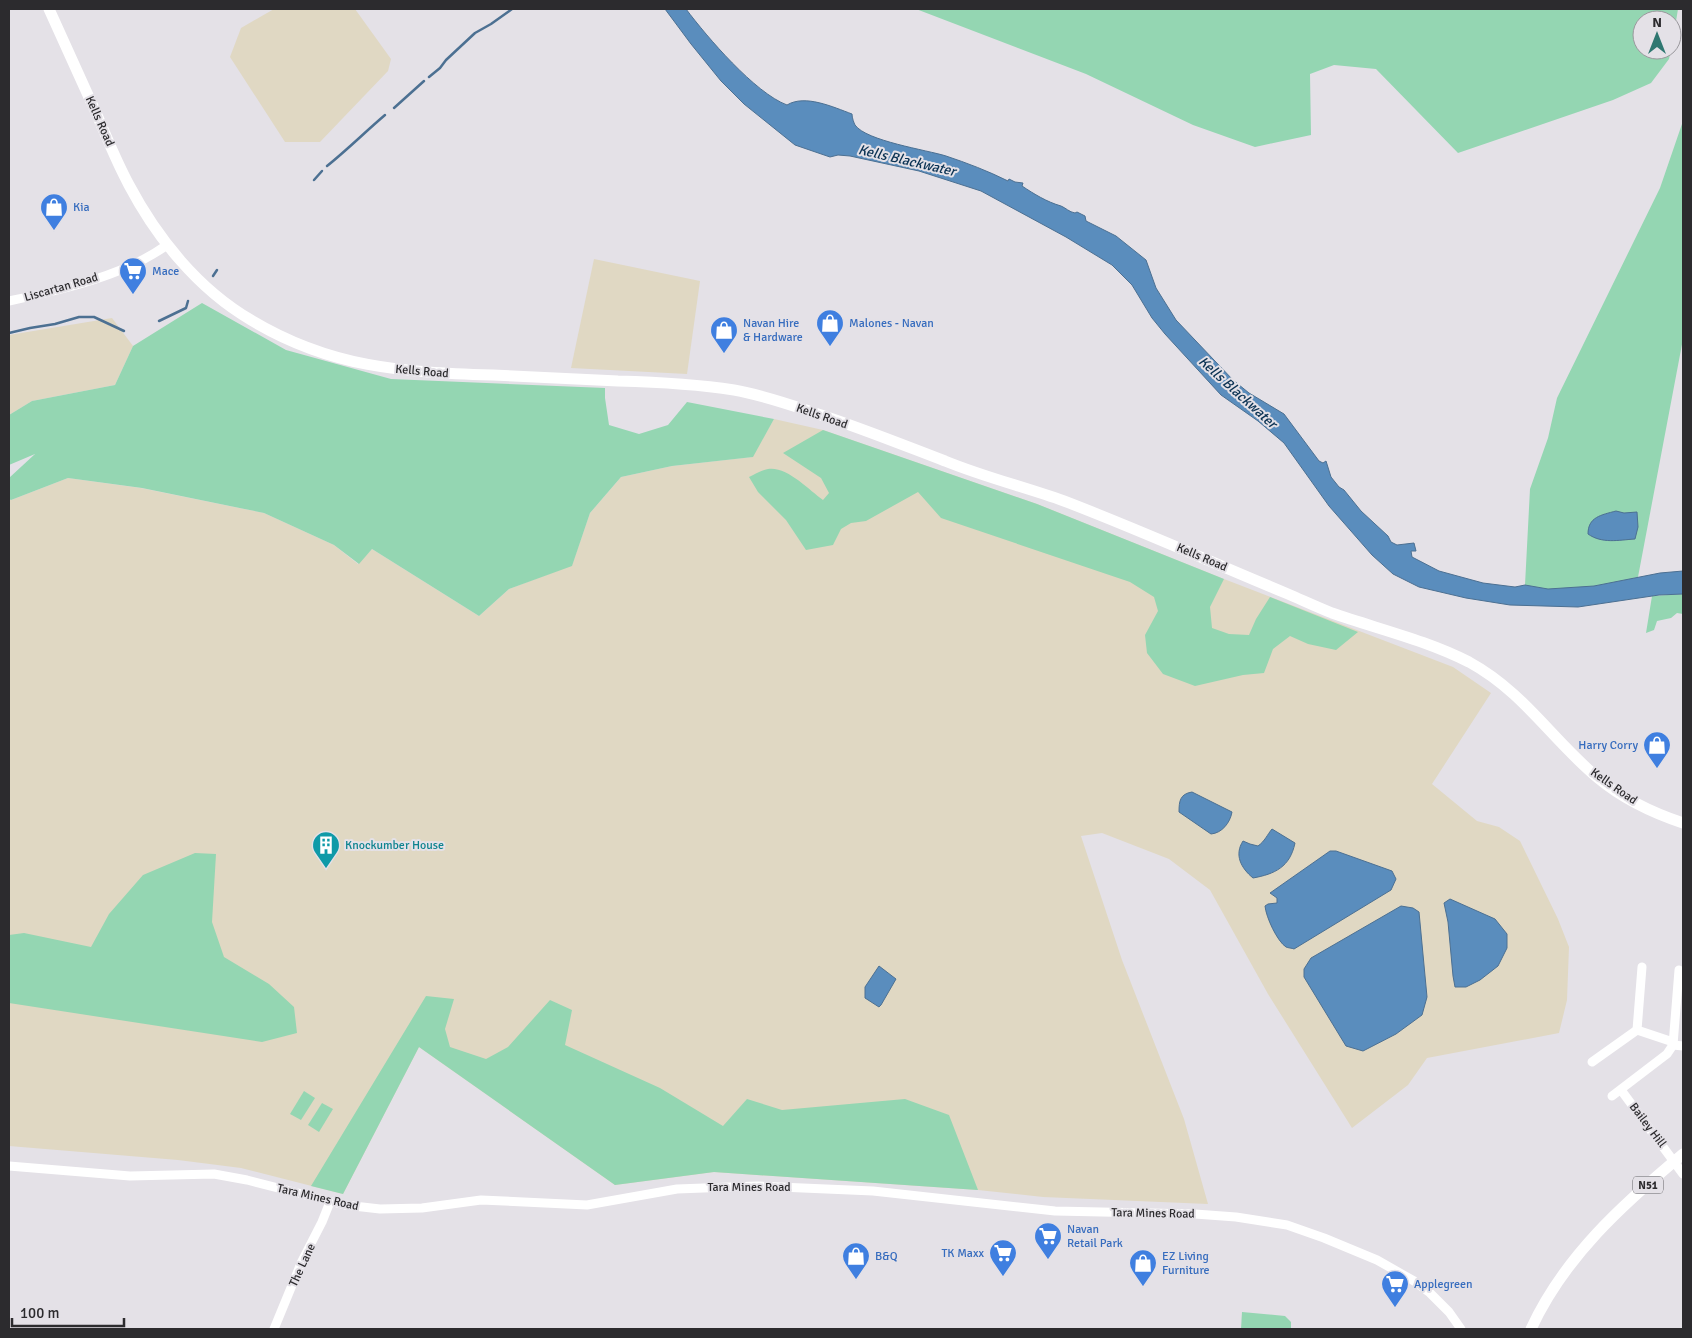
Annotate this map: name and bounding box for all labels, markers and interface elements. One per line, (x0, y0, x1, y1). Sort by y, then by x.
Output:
north arrow (1632, 10, 1682, 60)
text: N (1652, 14, 1662, 31)
street label: Kells Road (82, 94, 117, 149)
water label: Kells Blackwater (856, 141, 959, 180)
shop icon: Kia (39, 192, 69, 231)
place label: Kia (73, 200, 90, 215)
supermarket icon: Mace (118, 256, 148, 295)
place label: Mace (152, 264, 179, 279)
street label: Liscartan Road (22, 270, 100, 305)
shop icon: Malones - Navan (815, 308, 845, 347)
shop icon: Navan Hire & Hardware (709, 315, 739, 354)
place label: Navan Hire & Hardware (743, 316, 803, 345)
place label: Malones - Navan (849, 316, 934, 331)
water label: Kells Blackwater (1195, 353, 1282, 433)
street label: Kells Road (395, 362, 449, 381)
street label: Kells Road (794, 401, 850, 432)
street label: Kells Road (1174, 540, 1229, 575)
shop icon: Harry Corry (1642, 730, 1672, 769)
place label: Harry Corry (1578, 738, 1638, 753)
street label: Kells Road (1588, 765, 1640, 808)
building icon: Knockumber House (311, 830, 341, 869)
place label: Knockumber House (345, 838, 444, 853)
street label: Bailey Hill (1626, 1100, 1670, 1151)
road number: N51 (1633, 1176, 1663, 1194)
street label: Tara Mines Road (707, 1180, 791, 1195)
street label: Tara Mines Road (276, 1181, 360, 1214)
street label: Tara Mines Road (1111, 1205, 1195, 1222)
supermarket icon: Navan Retail Park (1033, 1221, 1063, 1260)
place label: Navan Retail Park (1067, 1222, 1123, 1251)
supermarket icon: TK Maxx (988, 1238, 1018, 1277)
street label: The Lane (286, 1241, 319, 1289)
shop icon: B&Q (841, 1241, 871, 1280)
place label: TK Maxx (941, 1246, 984, 1261)
shop icon: EZ Living Furniture (1128, 1248, 1158, 1287)
place label: B&Q (875, 1249, 898, 1264)
place label: EZ Living Furniture (1162, 1249, 1210, 1278)
supermarket icon: Applegreen (1380, 1269, 1410, 1308)
place label: Applegreen (1414, 1277, 1473, 1292)
scale bar (12, 1296, 125, 1328)
text: 100 m (20, 1304, 60, 1322)

